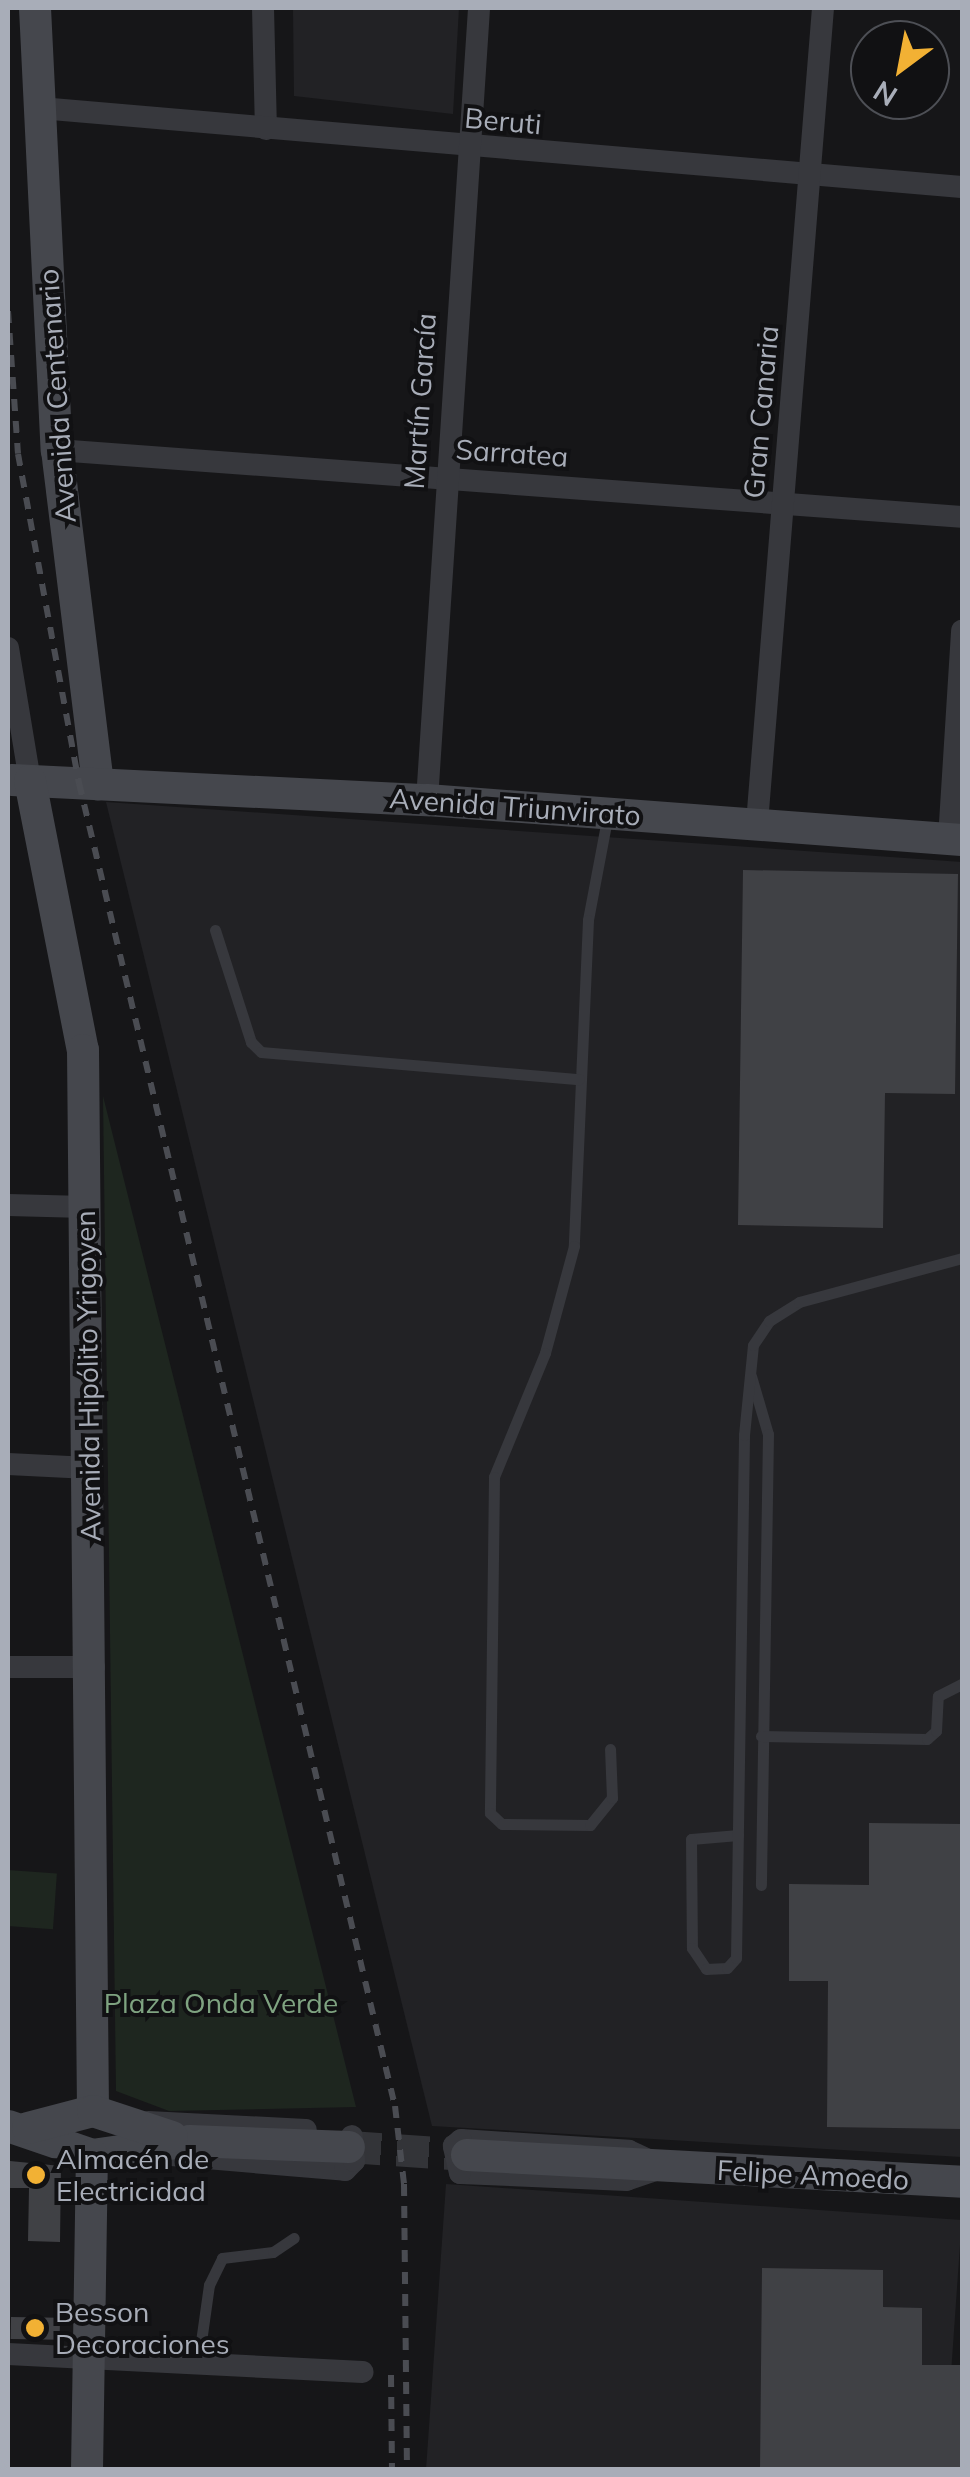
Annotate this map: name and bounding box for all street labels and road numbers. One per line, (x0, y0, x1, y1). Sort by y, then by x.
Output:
street label: Beruti (463, 101, 543, 141)
street label: Avenida Centenario (31, 268, 83, 524)
street label: Martín García (397, 312, 443, 490)
street label: Gran Canaria (737, 324, 785, 500)
street label: Sarratea (455, 432, 569, 474)
street label: Avenida Triunvirato (388, 781, 642, 833)
street label: Avenida Hipólito Yrigoyen (68, 1210, 108, 1542)
street label: Felipe Amoedo (716, 2153, 910, 2197)

